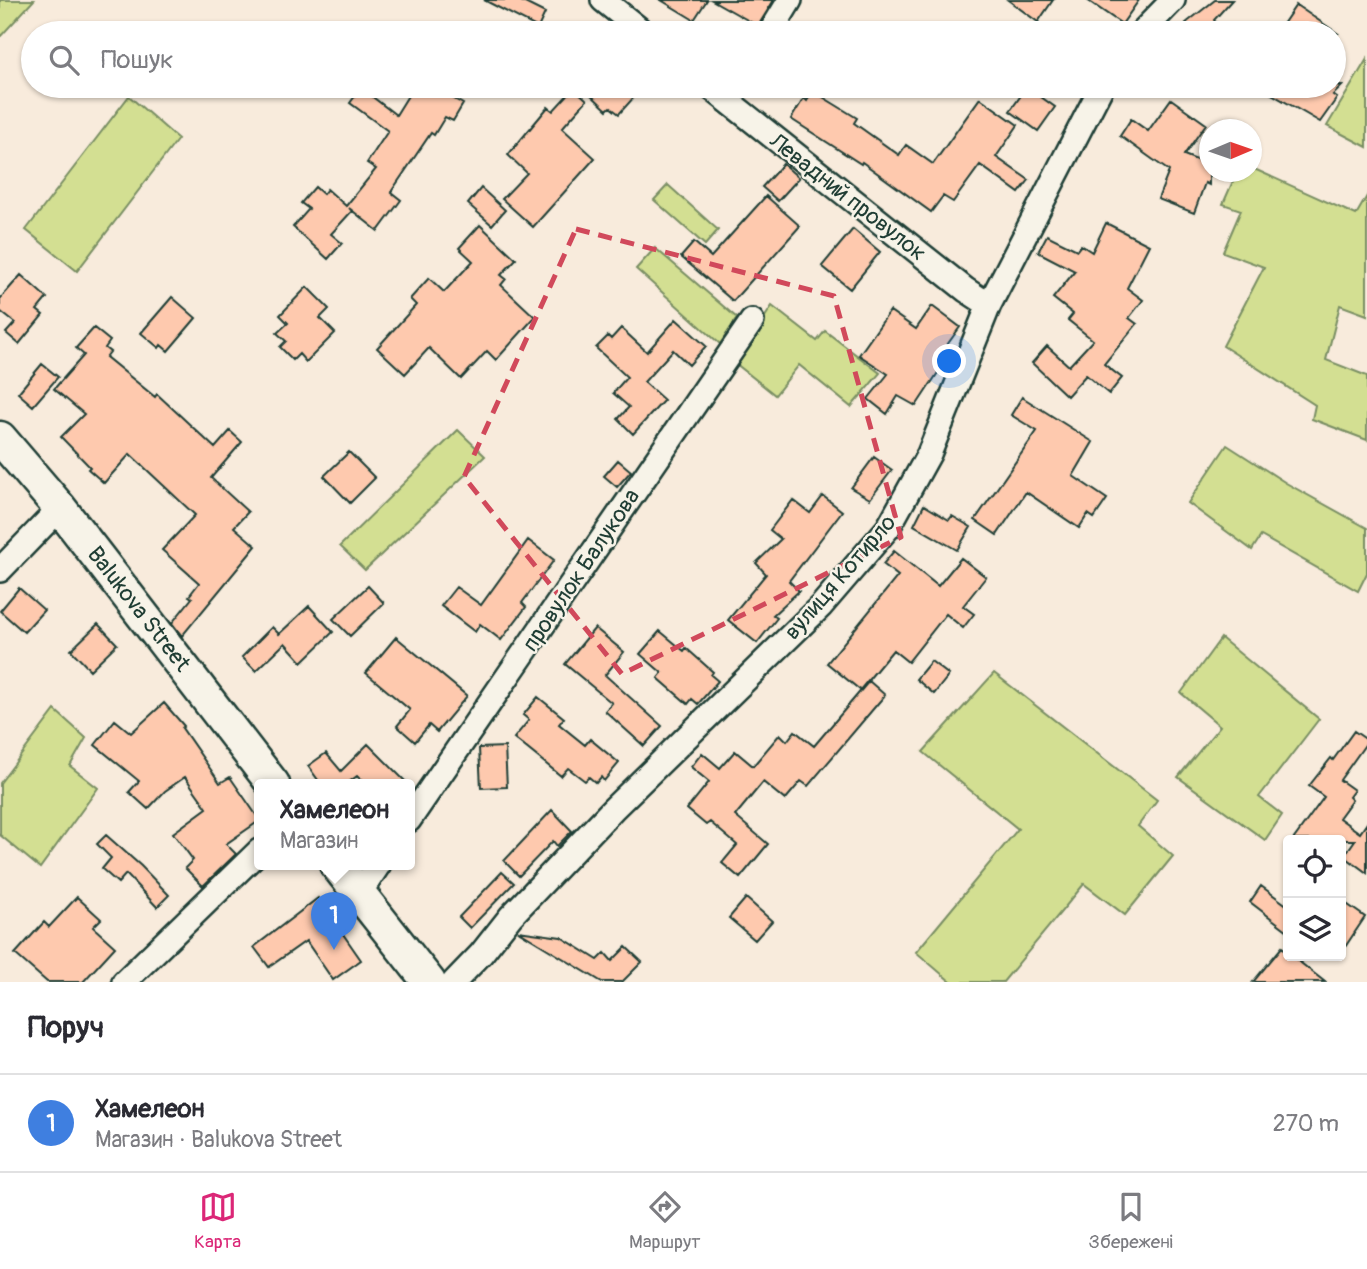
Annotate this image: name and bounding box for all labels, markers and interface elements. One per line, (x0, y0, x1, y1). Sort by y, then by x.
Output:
search box (21, 21, 1346, 98)
icon: search (45, 41, 83, 79)
text: Пошук (101, 44, 174, 76)
north arrow (1199, 119, 1262, 182)
street label: Левадний провулок (763, 126, 932, 267)
your location (932, 344, 966, 378)
street label: провулок Балукова (516, 483, 646, 657)
street label: вулиця Котирло (778, 508, 902, 646)
street label: Balukova Street (81, 541, 197, 678)
popup (254, 779, 415, 870)
text: Хамелеон (280, 794, 389, 826)
text: Магазин (280, 826, 358, 855)
map controls (1283, 835, 1346, 961)
button: locate (1283, 835, 1346, 898)
pin: 1 (311, 892, 357, 950)
button: layers (1283, 898, 1346, 961)
text: Поруч (28, 1009, 104, 1046)
text: Хамелеон (95, 1093, 204, 1125)
text: 1 (47, 1109, 56, 1138)
text: 270 m (1273, 1109, 1339, 1138)
text: Магазин · Balukova Street (95, 1125, 342, 1154)
tab: Карта (194, 1188, 241, 1254)
tab: Маршрут (629, 1188, 701, 1254)
tab: Збережені (1089, 1188, 1173, 1254)

